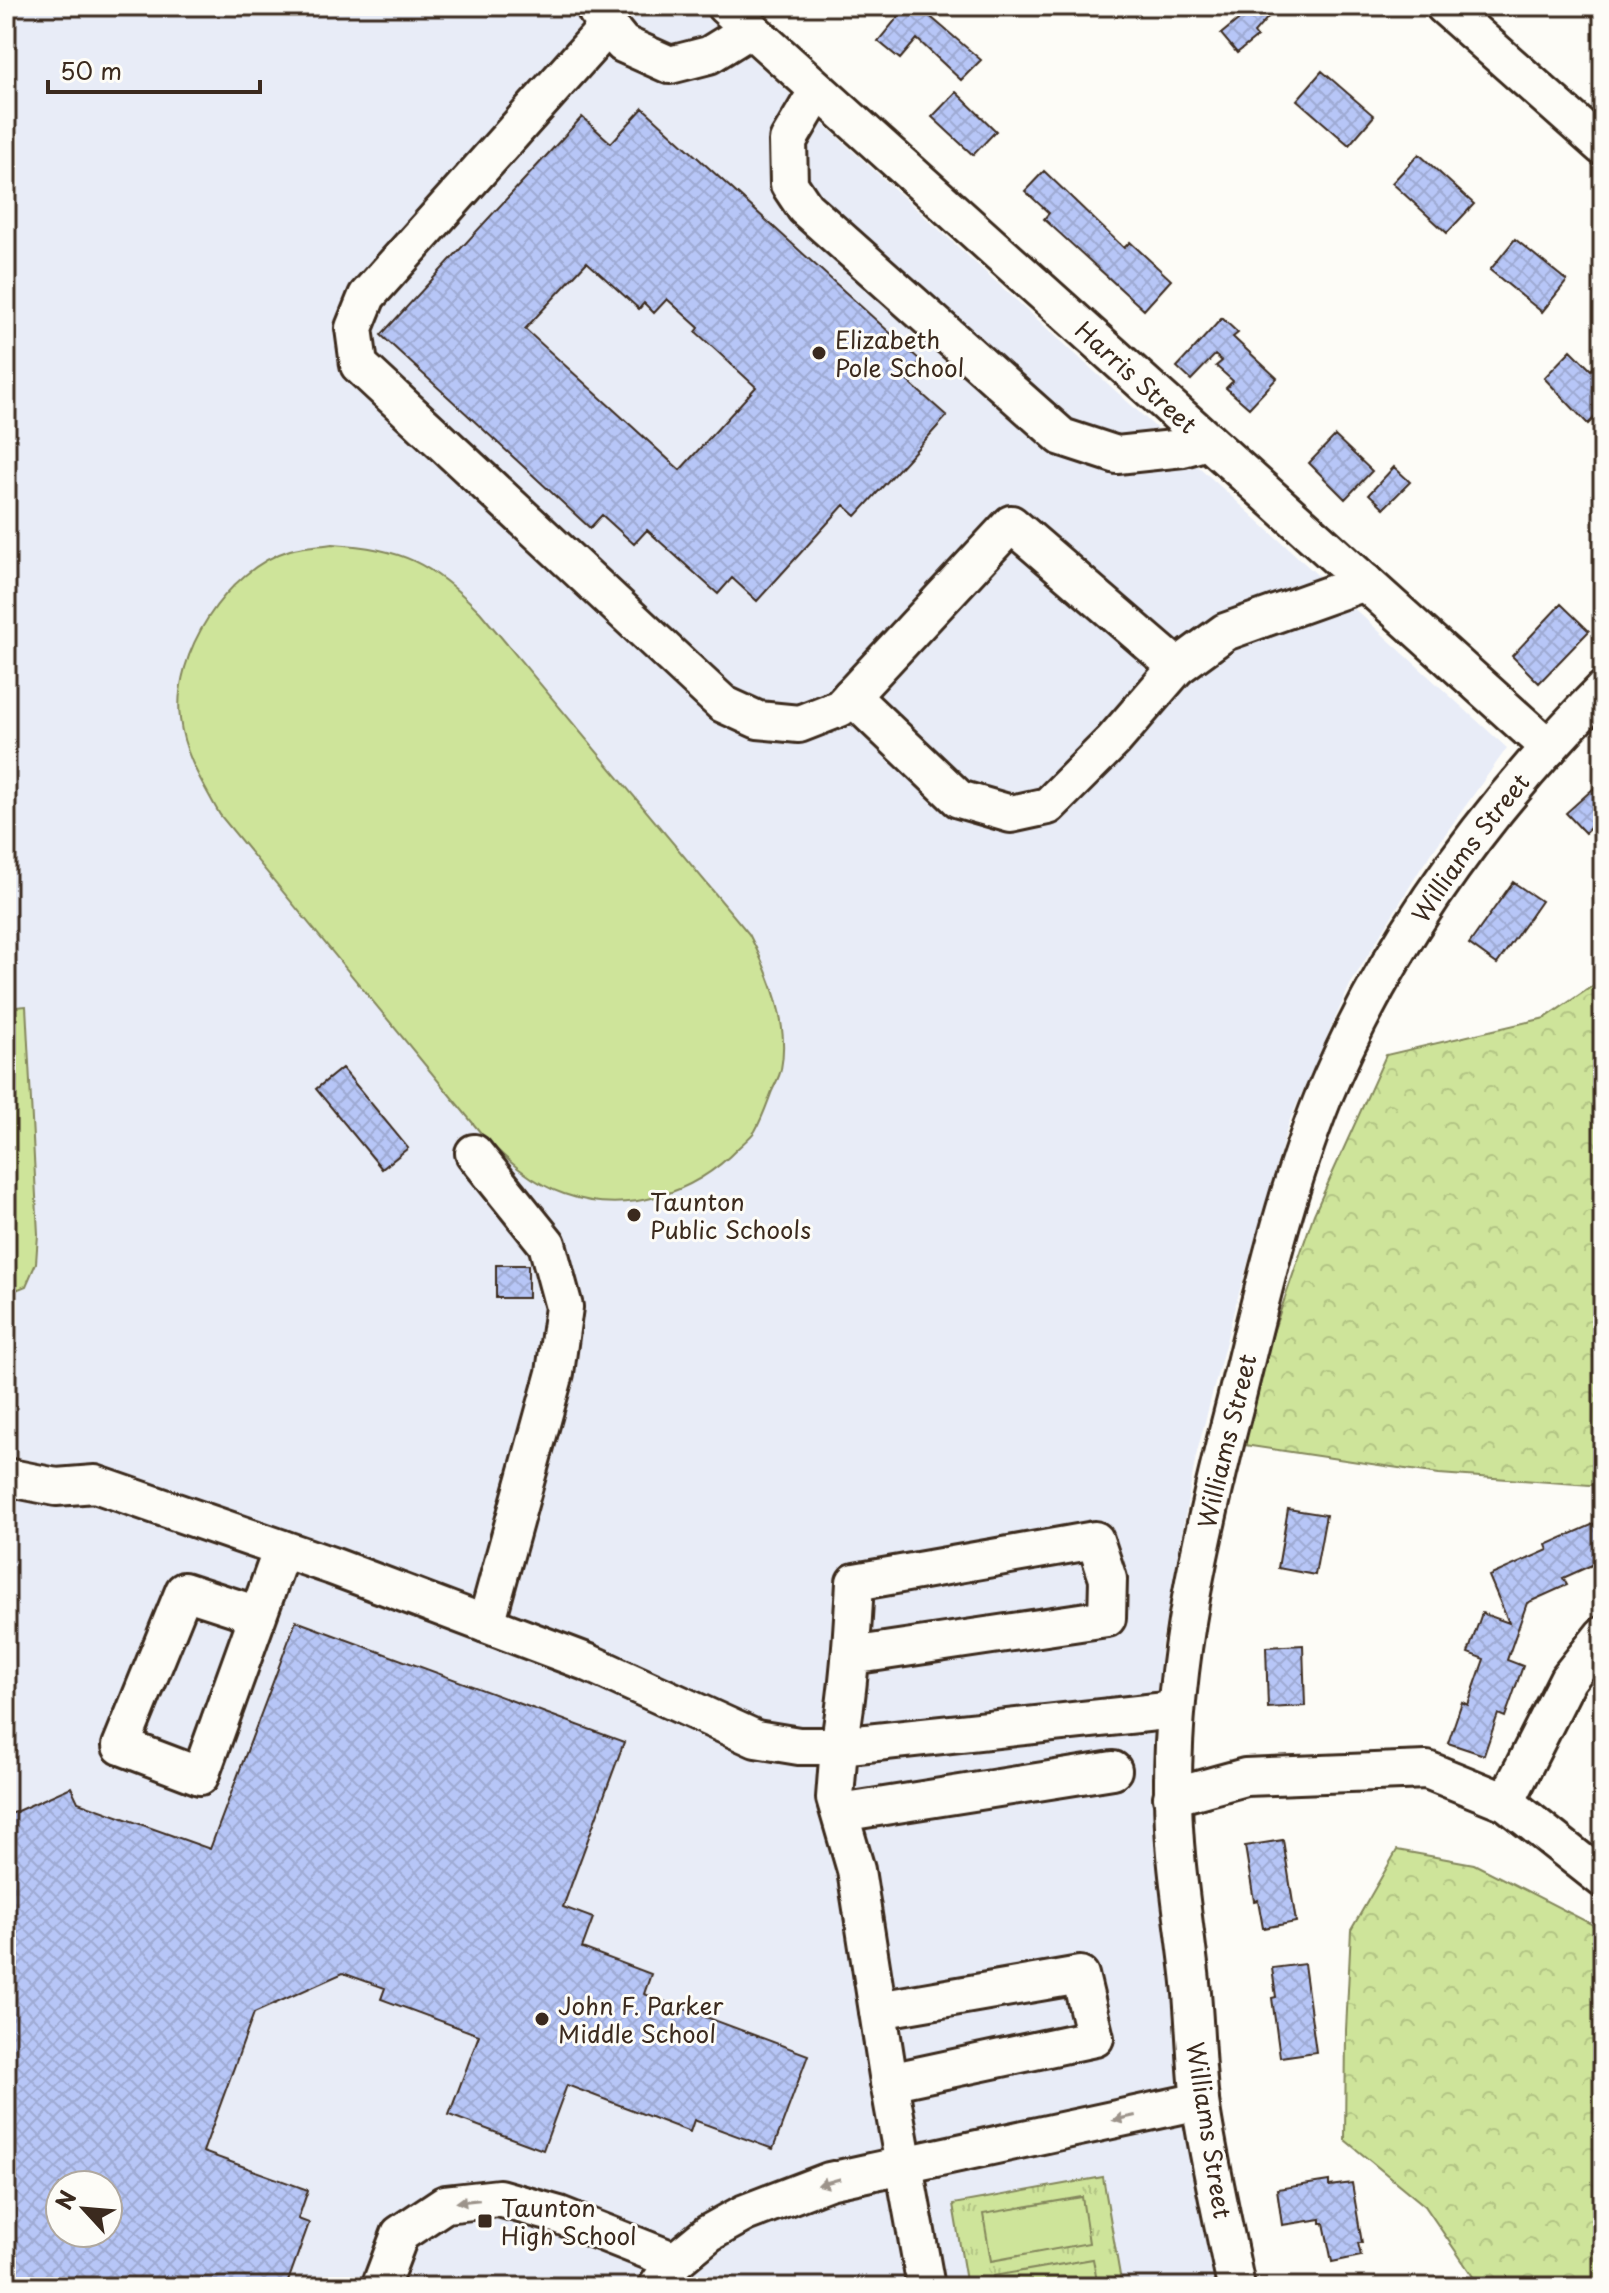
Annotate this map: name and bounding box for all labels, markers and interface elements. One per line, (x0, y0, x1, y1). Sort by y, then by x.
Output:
scale bar (48, 44, 260, 94)
text: 50 m (60, 52, 122, 88)
street label: Harris Street (1068, 312, 1206, 441)
place label: Elizabeth Pole School (835, 321, 964, 385)
marker: Elizabeth Pole School (810, 344, 828, 362)
street label: Williams Street (1402, 764, 1537, 929)
place label: Taunton Public Schools (650, 1183, 811, 1247)
marker: Taunton Public Schools (625, 1206, 643, 1224)
street label: Williams Street (1187, 1350, 1265, 1531)
place label: John F. Parker Middle School (558, 1987, 724, 2051)
marker: John F. Parker Middle School (533, 2010, 551, 2028)
street label: Williams Street (1178, 2039, 1242, 2221)
one-way arrow (1111, 2112, 1136, 2125)
north arrow (44, 2169, 124, 2249)
one-way arrow (816, 2176, 840, 2189)
text: N (46, 2185, 83, 2215)
place label: Taunton High School (501, 2189, 637, 2253)
one-way arrow (455, 2195, 480, 2208)
marker: Taunton High School (476, 2212, 494, 2230)

